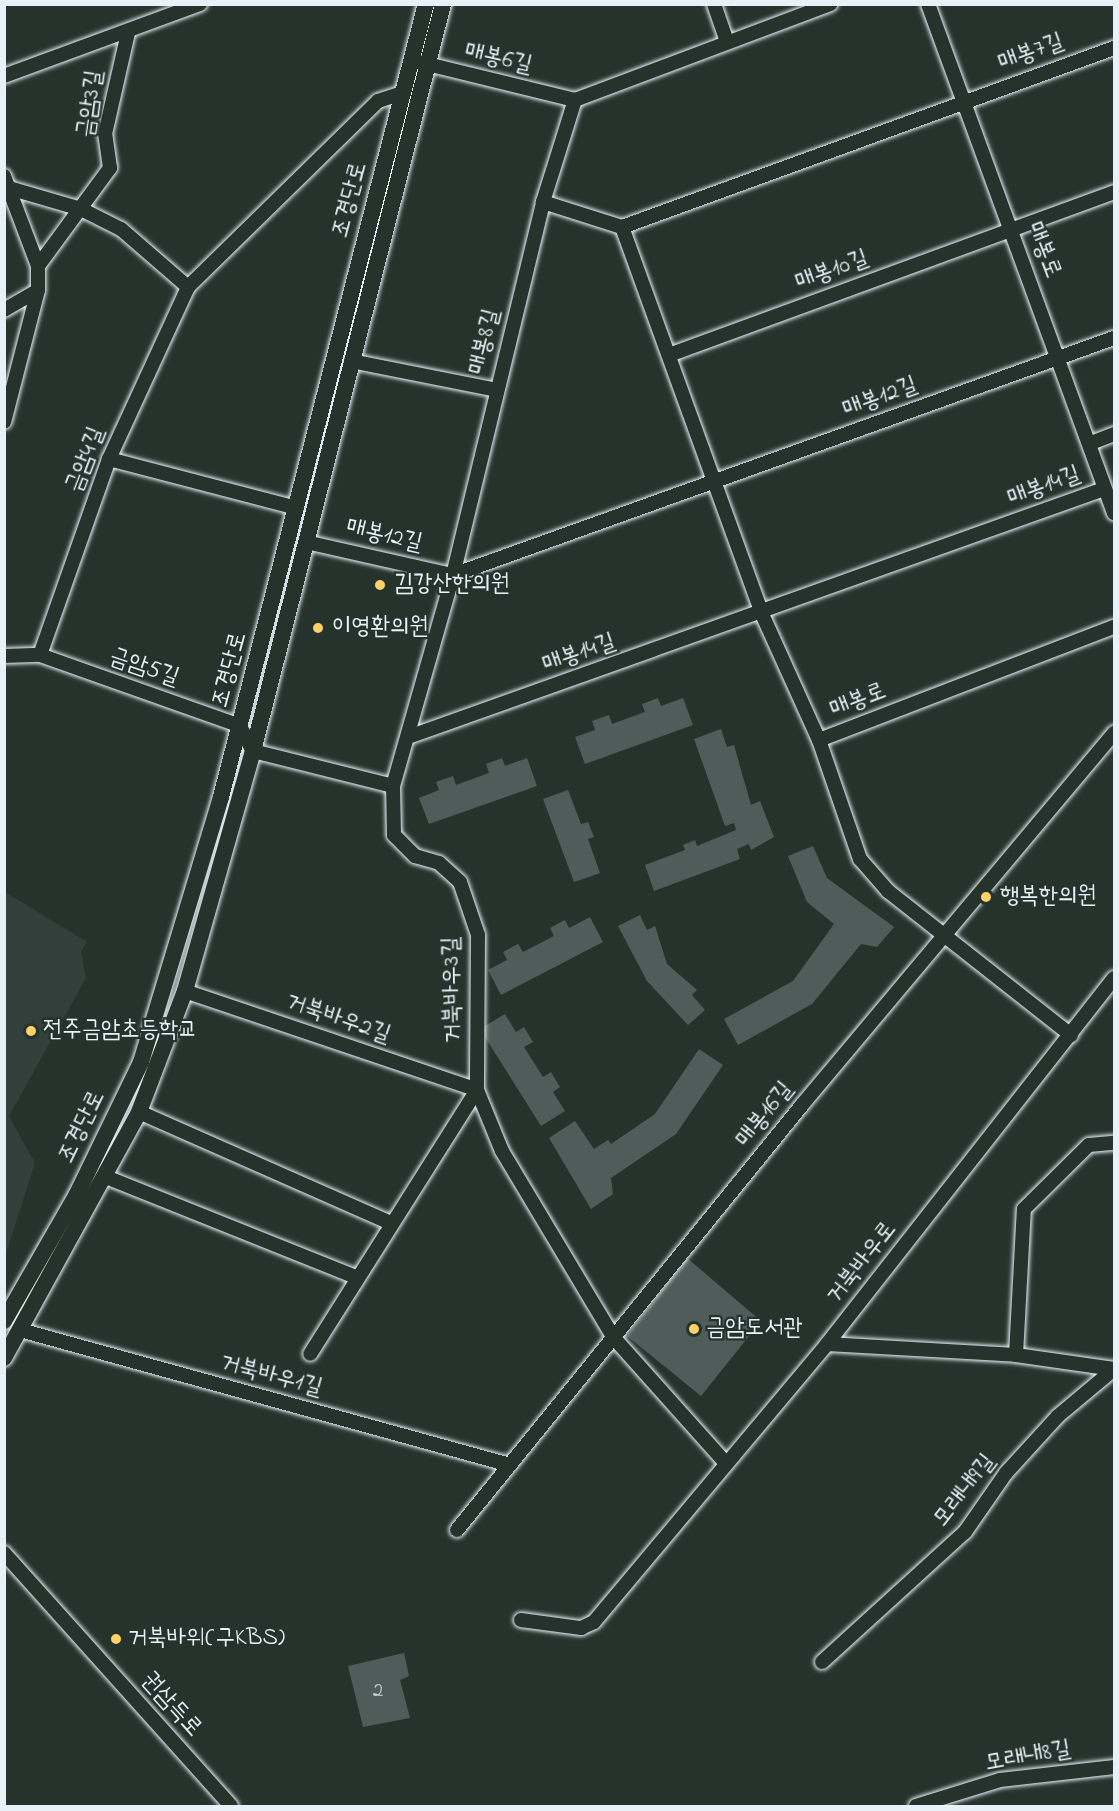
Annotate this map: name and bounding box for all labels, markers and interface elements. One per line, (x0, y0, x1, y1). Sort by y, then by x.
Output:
street label: 매봉7길 (994, 28, 1068, 78)
street label: 매봉6길 (461, 37, 535, 81)
street label: 금암3길 (72, 68, 110, 140)
street label: 조경단로 (326, 159, 374, 241)
street label: 매봉로 (1019, 218, 1067, 282)
street label: 매봉10길 (791, 244, 873, 298)
street label: 매봉8길 (463, 306, 507, 378)
street label: 매봉12길 (839, 371, 921, 425)
street label: 금암4길 (60, 423, 112, 497)
street label: 매봉14길 (1004, 461, 1084, 513)
street label: 매봉12길 (343, 513, 425, 559)
place label: 김강산한의원 (394, 571, 510, 599)
marker: 김강산한의원 (371, 576, 389, 594)
place label: 이영환의원 (332, 614, 429, 642)
marker: 이영환의원 (309, 619, 327, 637)
street label: 매봉14길 (539, 628, 619, 680)
street label: 조경단로 (206, 629, 254, 711)
street label: 금암5길 (105, 643, 183, 693)
street label: 매봉로 (826, 677, 890, 725)
place label: 행복한의원 (1000, 883, 1097, 911)
marker: 행복한의원 (977, 888, 995, 906)
street label: 거북바우3길 (438, 937, 468, 1043)
street label: 거북바우2길 (282, 988, 394, 1050)
place label: 전주금암초등학교 (43, 1017, 198, 1045)
marker: 전주금암초등학교 (24, 1024, 38, 1038)
street label: 매봉16길 (730, 1076, 800, 1154)
street label: 조경단로 (52, 1086, 112, 1168)
street label: 거북바우로 (821, 1216, 903, 1310)
place label: 금암도서관 (706, 1315, 803, 1343)
marker: 금암도서관 (687, 1322, 701, 1336)
street label: 거북바우1길 (217, 1349, 325, 1403)
street label: 모래내9길 (928, 1449, 1002, 1533)
place label: 거북바위(구KBS) (128, 1625, 285, 1653)
marker: 거북바위(구KBS) (109, 1632, 123, 1646)
street label: 권삼득로 (134, 1667, 208, 1743)
house number: 2 (373, 1678, 383, 1704)
street label: 모래내8길 (983, 1735, 1073, 1779)

